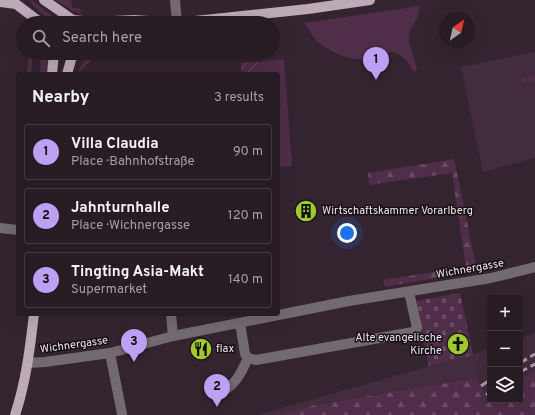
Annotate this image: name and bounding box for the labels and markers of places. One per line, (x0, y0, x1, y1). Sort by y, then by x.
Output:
pin: 1 (363, 47, 389, 80)
building icon: Wirtschaftskammer Vorarlberg (293, 198, 319, 224)
place label: Wirtschaftskammer Vorarlberg (322, 204, 473, 218)
pin: 3 (121, 329, 147, 362)
place label: Alte evangelische Kirche (355, 331, 442, 358)
church icon: Alte evangelische Kirche (445, 331, 471, 357)
restaurant icon: flax (188, 336, 214, 362)
place label: flax (216, 342, 234, 356)
pin: 2 (204, 374, 230, 407)

